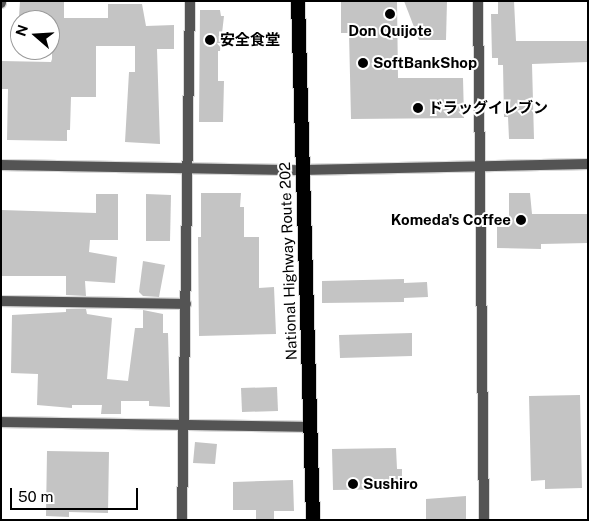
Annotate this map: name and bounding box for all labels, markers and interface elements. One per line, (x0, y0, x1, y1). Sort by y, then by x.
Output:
marker: Don Quijote (384, 8, 396, 20)
north arrow (10, 10, 60, 60)
place label: Don Quijote (348, 22, 432, 40)
text: N (12, 23, 31, 38)
place label: 安全食堂 (220, 31, 280, 49)
marker: 安全食堂 (204, 34, 216, 46)
place label: SoftBankShop (373, 54, 477, 72)
marker: SoftBankShop (357, 57, 369, 69)
place label: ドラッグイレブン (428, 99, 548, 117)
marker: ドラッグイレブン (412, 102, 424, 114)
street label: National Highway Route 202 (276, 162, 300, 360)
place label: Komeda's Coffee (391, 211, 511, 229)
marker: Komeda's Coffee (515, 214, 527, 226)
place label: Sushiro (363, 475, 418, 493)
scale bar (12, 478, 140, 510)
marker: Sushiro (347, 478, 359, 490)
text: 50 m (18, 488, 53, 505)

